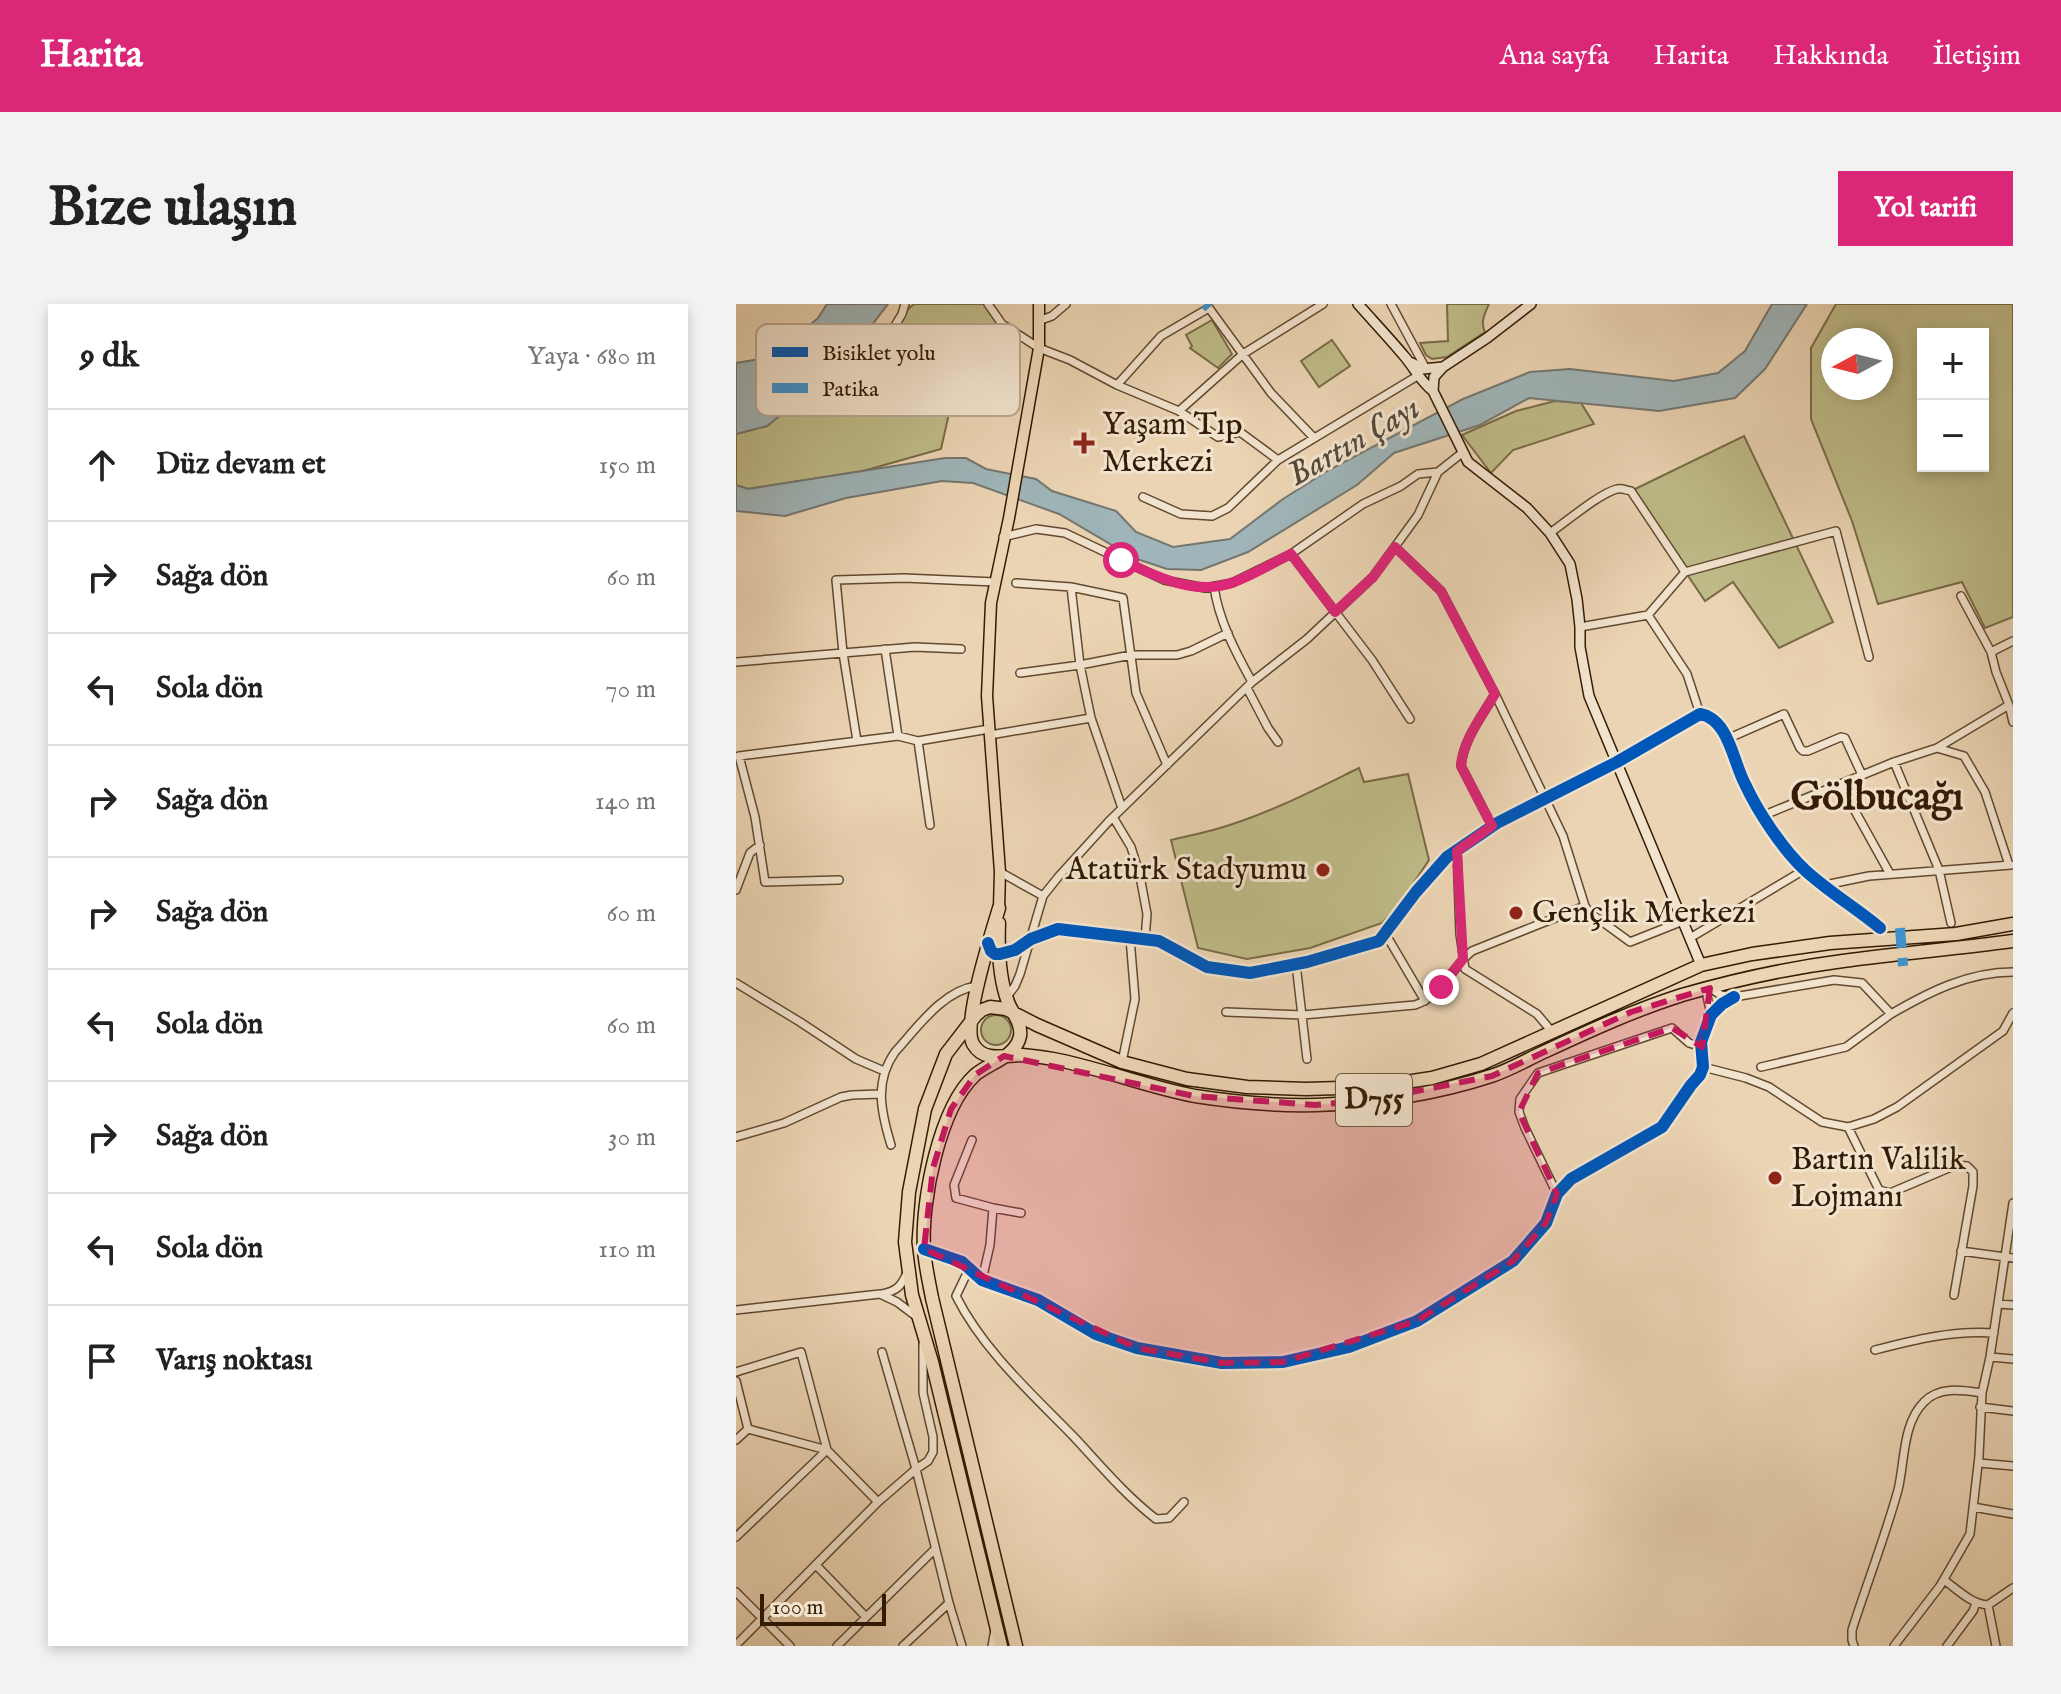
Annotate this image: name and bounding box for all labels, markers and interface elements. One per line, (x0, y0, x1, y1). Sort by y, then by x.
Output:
text: Harita (40, 32, 143, 80)
text: Ana sayfa (1500, 39, 1609, 74)
text: Harita (1653, 39, 1729, 74)
text: Hakkında (1773, 39, 1889, 74)
text: İletişim (1933, 39, 2021, 74)
button: Yol tarifi (1838, 171, 2013, 246)
text: Bize ulaşın (48, 173, 297, 244)
legend (756, 324, 1020, 416)
north arrow (1821, 328, 1893, 400)
map controls (1917, 328, 1989, 472)
button: + (1917, 328, 1989, 400)
text: 9 dk (80, 335, 139, 378)
text: Yaya · 680 m (527, 340, 656, 373)
text: Bisiklet yolu (822, 340, 936, 368)
text: Patika (822, 376, 879, 404)
water label: Bartın Çayı (1280, 387, 1428, 497)
button: − (1917, 400, 1989, 472)
place label: Yaşam Tıp Merkezi (1102, 405, 1243, 483)
marker: Yaşam Tıp Merkezi (1073, 432, 1095, 454)
icon: ahead (80, 443, 124, 487)
text: Düz devam et (156, 446, 326, 484)
text: 150 m (598, 449, 656, 482)
route start (1103, 542, 1139, 578)
icon: right (80, 555, 124, 599)
text: Sağa dön (156, 558, 268, 596)
text: 60 m (607, 561, 656, 594)
icon: left (80, 667, 124, 711)
text: Sola dön (156, 670, 263, 708)
text: 70 m (605, 673, 656, 706)
district label: Gölbucağı (1791, 773, 1964, 824)
icon: right (80, 779, 124, 823)
text: Sağa dön (156, 782, 268, 820)
text: 140 m (595, 785, 656, 818)
place label: Atatürk Stadyumu (1065, 850, 1307, 891)
marker: Atatürk Stadyumu (1314, 861, 1332, 879)
icon: right (80, 891, 124, 935)
place label: Gençlik Merkezi (1532, 893, 1755, 934)
text: Sağa dön (156, 894, 268, 932)
text: 60 m (607, 897, 656, 930)
marker: Gençlik Merkezi (1507, 904, 1525, 922)
route end (1423, 969, 1459, 1005)
icon: left (80, 1003, 124, 1047)
text: Sola dön (156, 1006, 263, 1044)
text: 60 m (607, 1009, 656, 1042)
road number: D755 (1336, 1074, 1412, 1126)
icon: right (80, 1115, 124, 1159)
text: Sağa dön (156, 1118, 268, 1156)
text: 30 m (608, 1121, 656, 1154)
place label: Bartın Valilik Lojmanı (1791, 1140, 1967, 1218)
marker: Bartın Valilik Lojmanı (1766, 1169, 1784, 1187)
icon: left (80, 1227, 124, 1271)
text: Sola dön (156, 1230, 263, 1268)
text: 110 m (598, 1233, 656, 1266)
icon: arrive (80, 1339, 124, 1383)
text: Varış noktası (156, 1342, 313, 1380)
scale bar (760, 1590, 886, 1626)
text: 100 m (772, 1594, 824, 1622)

